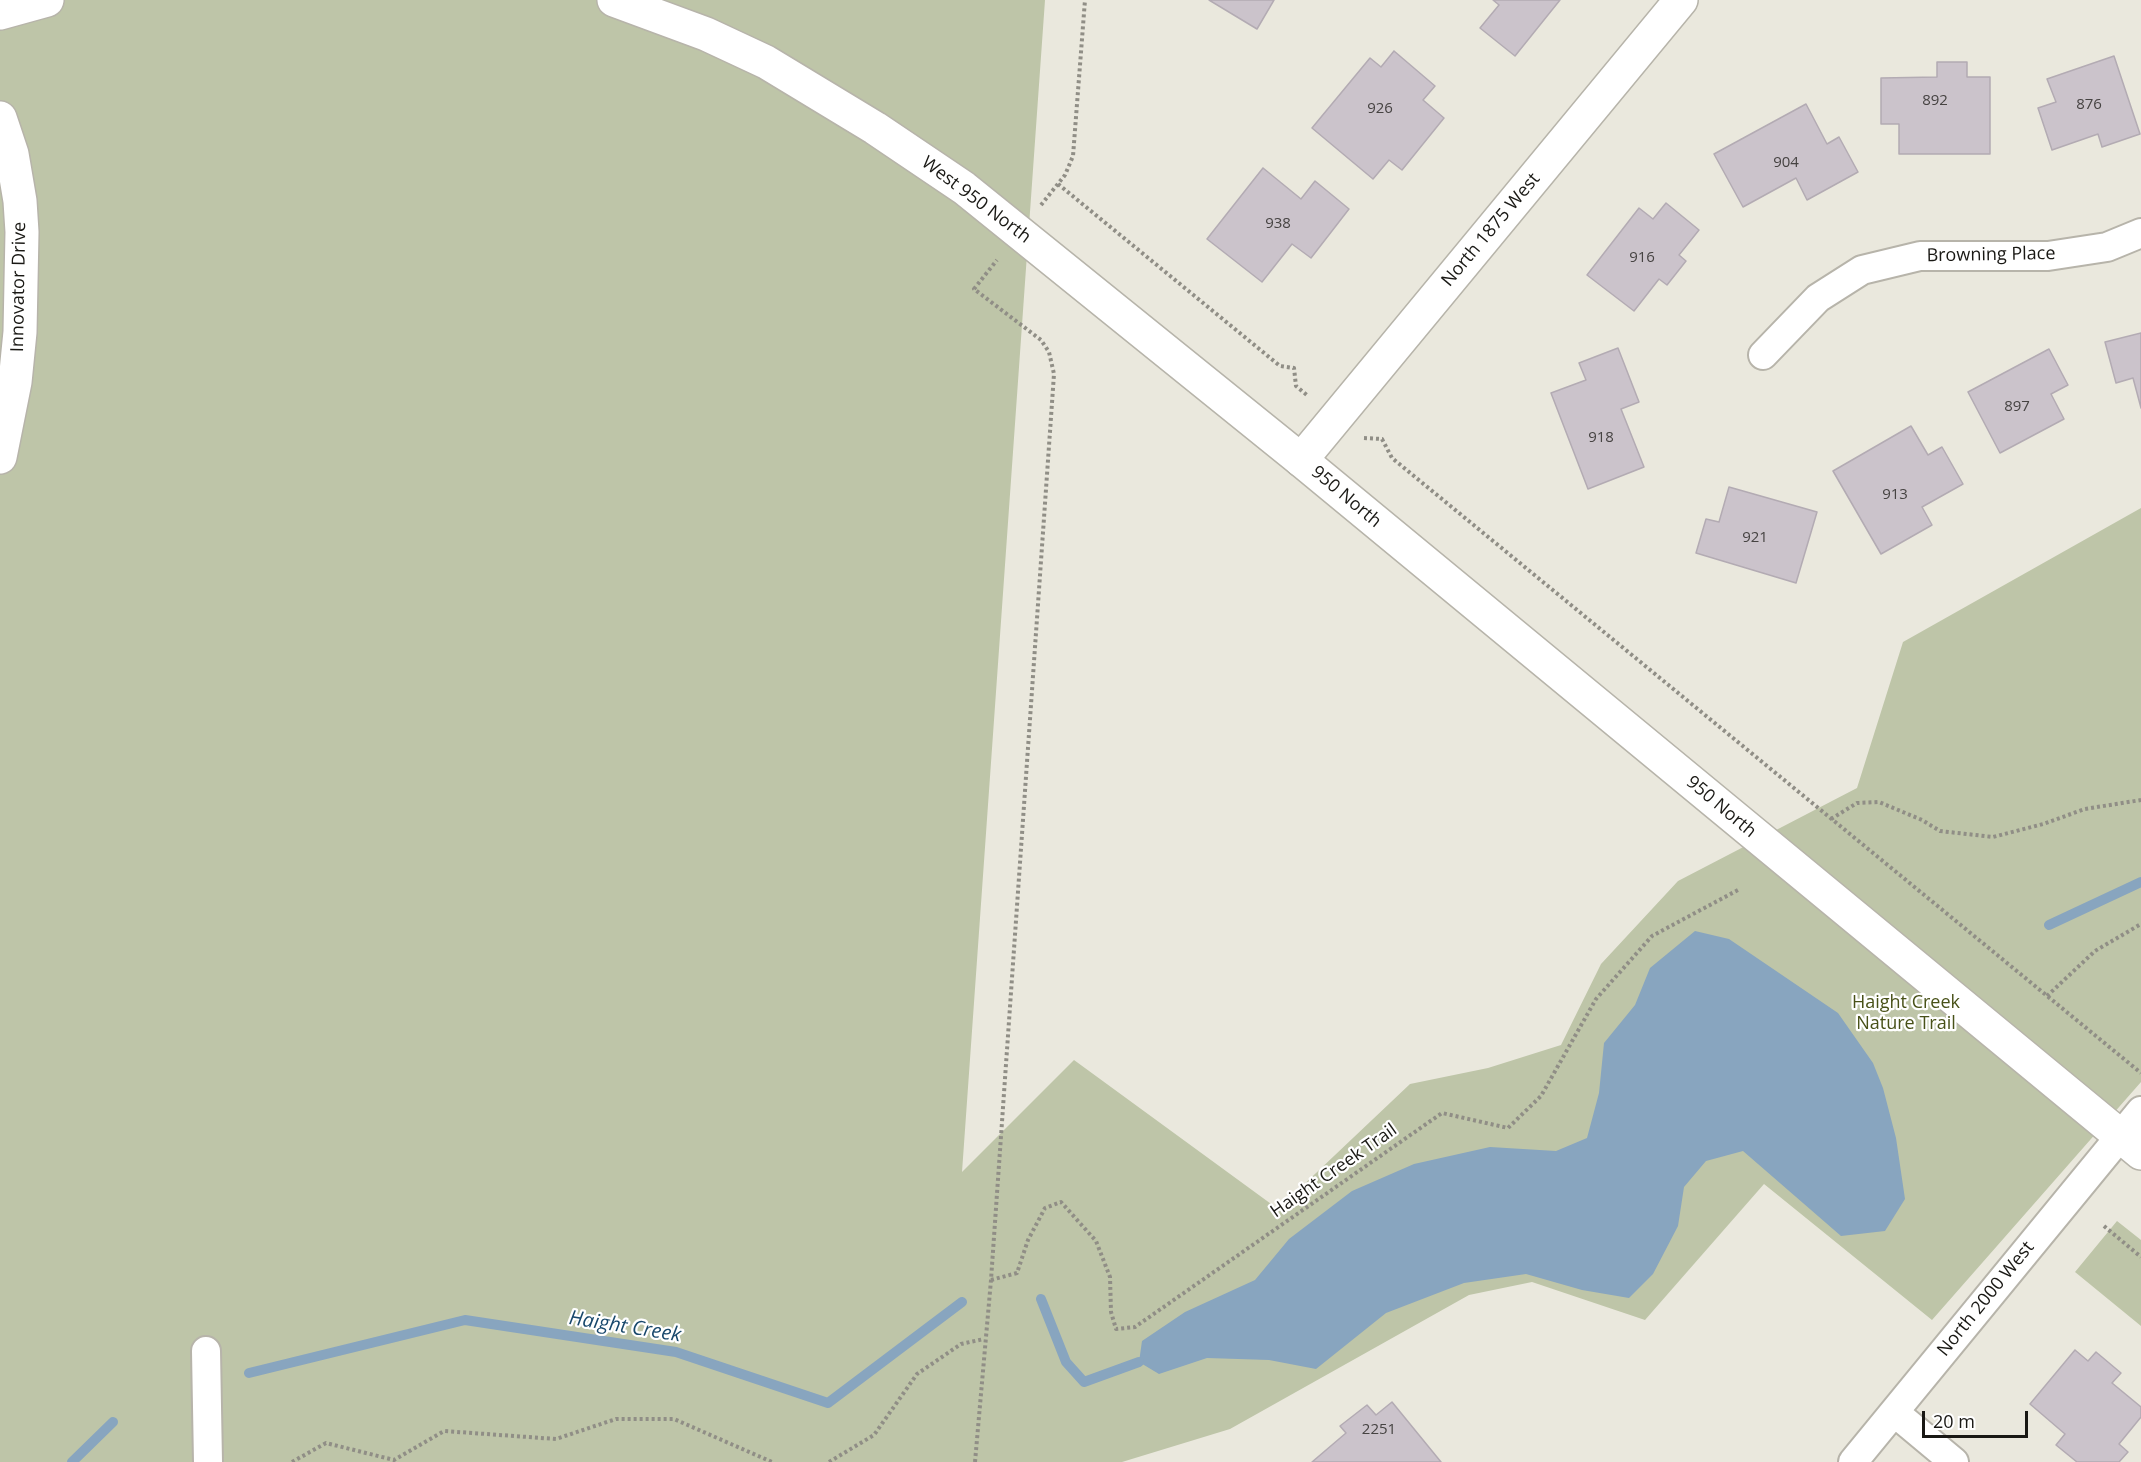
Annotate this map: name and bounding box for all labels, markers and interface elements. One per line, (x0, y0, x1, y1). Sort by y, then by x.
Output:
house number: 892 (1922, 92, 1948, 110)
house number: 876 (2076, 96, 2102, 114)
house number: 926 (1367, 100, 1393, 118)
street label: West 950 North (917, 152, 1035, 248)
house number: 904 (1773, 154, 1799, 172)
street label: North 1875 West (1437, 169, 1545, 291)
house number: 938 (1265, 215, 1291, 233)
street label: Innovator Drive (7, 222, 31, 352)
street label: Browning Place (1926, 243, 2056, 267)
house number: 916 (1629, 249, 1655, 267)
house number: 897 (2004, 398, 2030, 416)
house number: 918 (1588, 429, 1614, 447)
street label: 950 North (1307, 461, 1385, 533)
house number: 913 (1882, 486, 1908, 504)
house number: 921 (1742, 529, 1768, 547)
street label: 950 North (1682, 771, 1760, 843)
park label: Haight Creek Nature Trail (1852, 992, 1960, 1034)
street label: Haight Creek Trail (1267, 1119, 1401, 1223)
street label: North 2000 West (1933, 1237, 2039, 1361)
water label: Haight Creek (567, 1306, 683, 1348)
scale bar (1925, 1399, 2032, 1437)
text: 20 m (1933, 1409, 1975, 1433)
house number: 2251 (1362, 1421, 1396, 1439)

